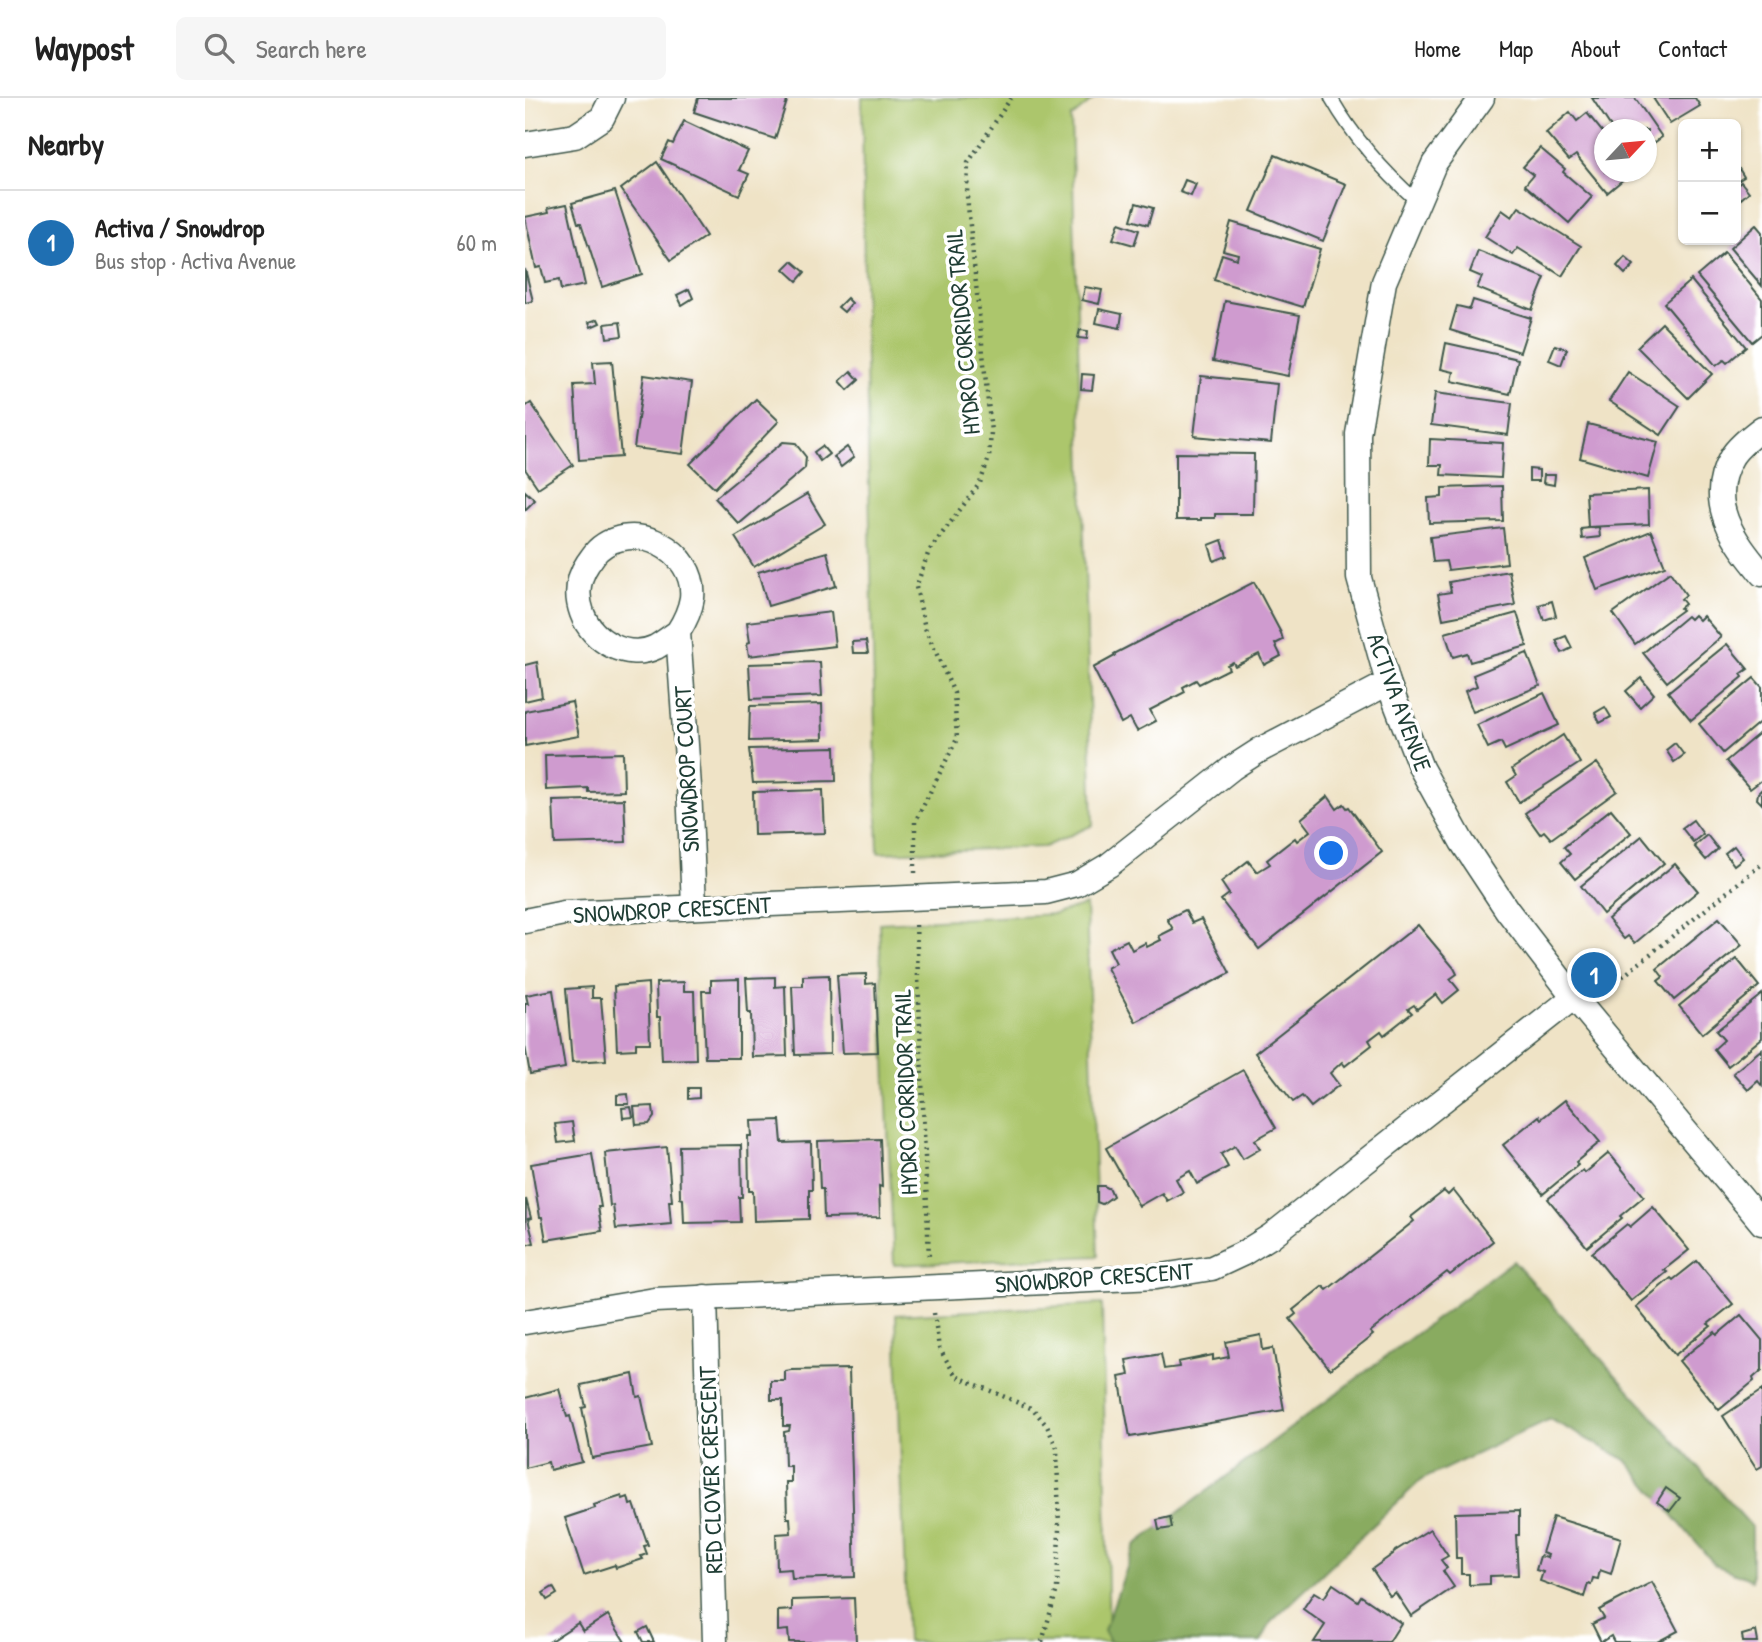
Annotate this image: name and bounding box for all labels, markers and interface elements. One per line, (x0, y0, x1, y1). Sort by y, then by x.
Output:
search box (176, 17, 666, 80)
text: Waypost (35, 26, 134, 70)
icon: search (200, 29, 238, 67)
text: Search here (256, 31, 367, 66)
text: Home (1414, 32, 1461, 64)
text: Map (1499, 32, 1533, 64)
text: About (1571, 32, 1620, 64)
text: Contact (1658, 32, 1727, 64)
north arrow (1594, 119, 1657, 182)
map controls (1678, 119, 1741, 245)
button: + (1678, 119, 1741, 182)
text: Nearby (28, 124, 104, 164)
button: − (1678, 182, 1741, 245)
text: Activa / Snowdrop (95, 210, 264, 245)
text: 1 (47, 227, 55, 258)
text: 60 m (457, 227, 497, 258)
street label: HYDRO CORRIDOR TRAIL (937, 228, 987, 436)
text: Bus stop · Activa Avenue (95, 245, 296, 276)
street label: ACTIVA AVENUE (1360, 628, 1440, 776)
street label: SNOWDROP COURT (666, 684, 706, 853)
your location (1314, 836, 1348, 870)
street label: SNOWDROP CRESCENT (572, 888, 772, 930)
pin: 1 (1571, 949, 1617, 1001)
street label: HYDRO CORRIDOR TRAIL (885, 988, 925, 1196)
street label: SNOWDROP CRESCENT (994, 1254, 1195, 1300)
street label: RED CLOVER CRESCENT (690, 1365, 730, 1574)

